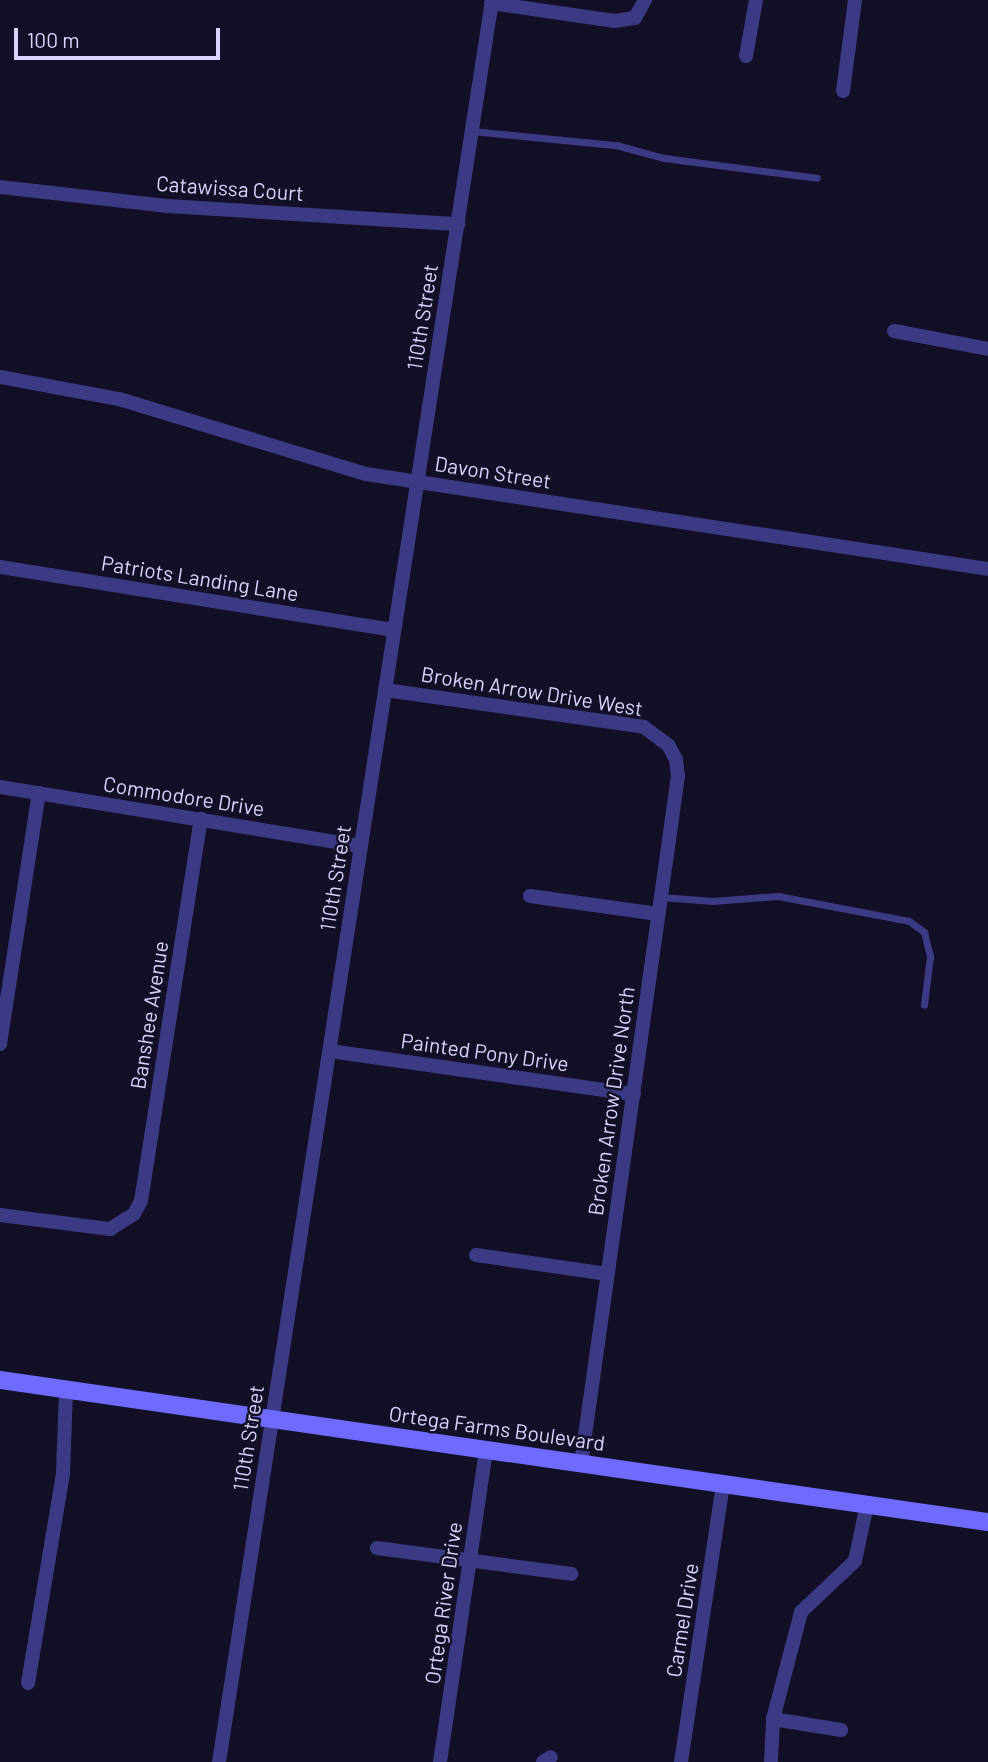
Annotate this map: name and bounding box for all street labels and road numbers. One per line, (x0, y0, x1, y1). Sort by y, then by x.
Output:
street label: Catawissa Court (155, 170, 305, 206)
street label: 110th Street (401, 262, 443, 372)
street label: Davon Street (433, 450, 553, 494)
street label: Patriots Landing Lane (100, 550, 300, 606)
street label: Broken Arrow Drive West (419, 661, 645, 721)
street label: Commodore Drive (102, 771, 266, 821)
street label: 110th Street (314, 823, 356, 933)
street label: Banshee Avenue (125, 939, 173, 1091)
street label: Broken Arrow Drive North (582, 985, 640, 1217)
street label: Painted Pony Drive (399, 1028, 571, 1076)
street label: 110th Street (227, 1383, 269, 1493)
street label: Ortega Farms Boulevard (387, 1400, 607, 1456)
street label: Ortega River Drive (419, 1520, 467, 1686)
street label: Carmel Drive (661, 1561, 703, 1679)

